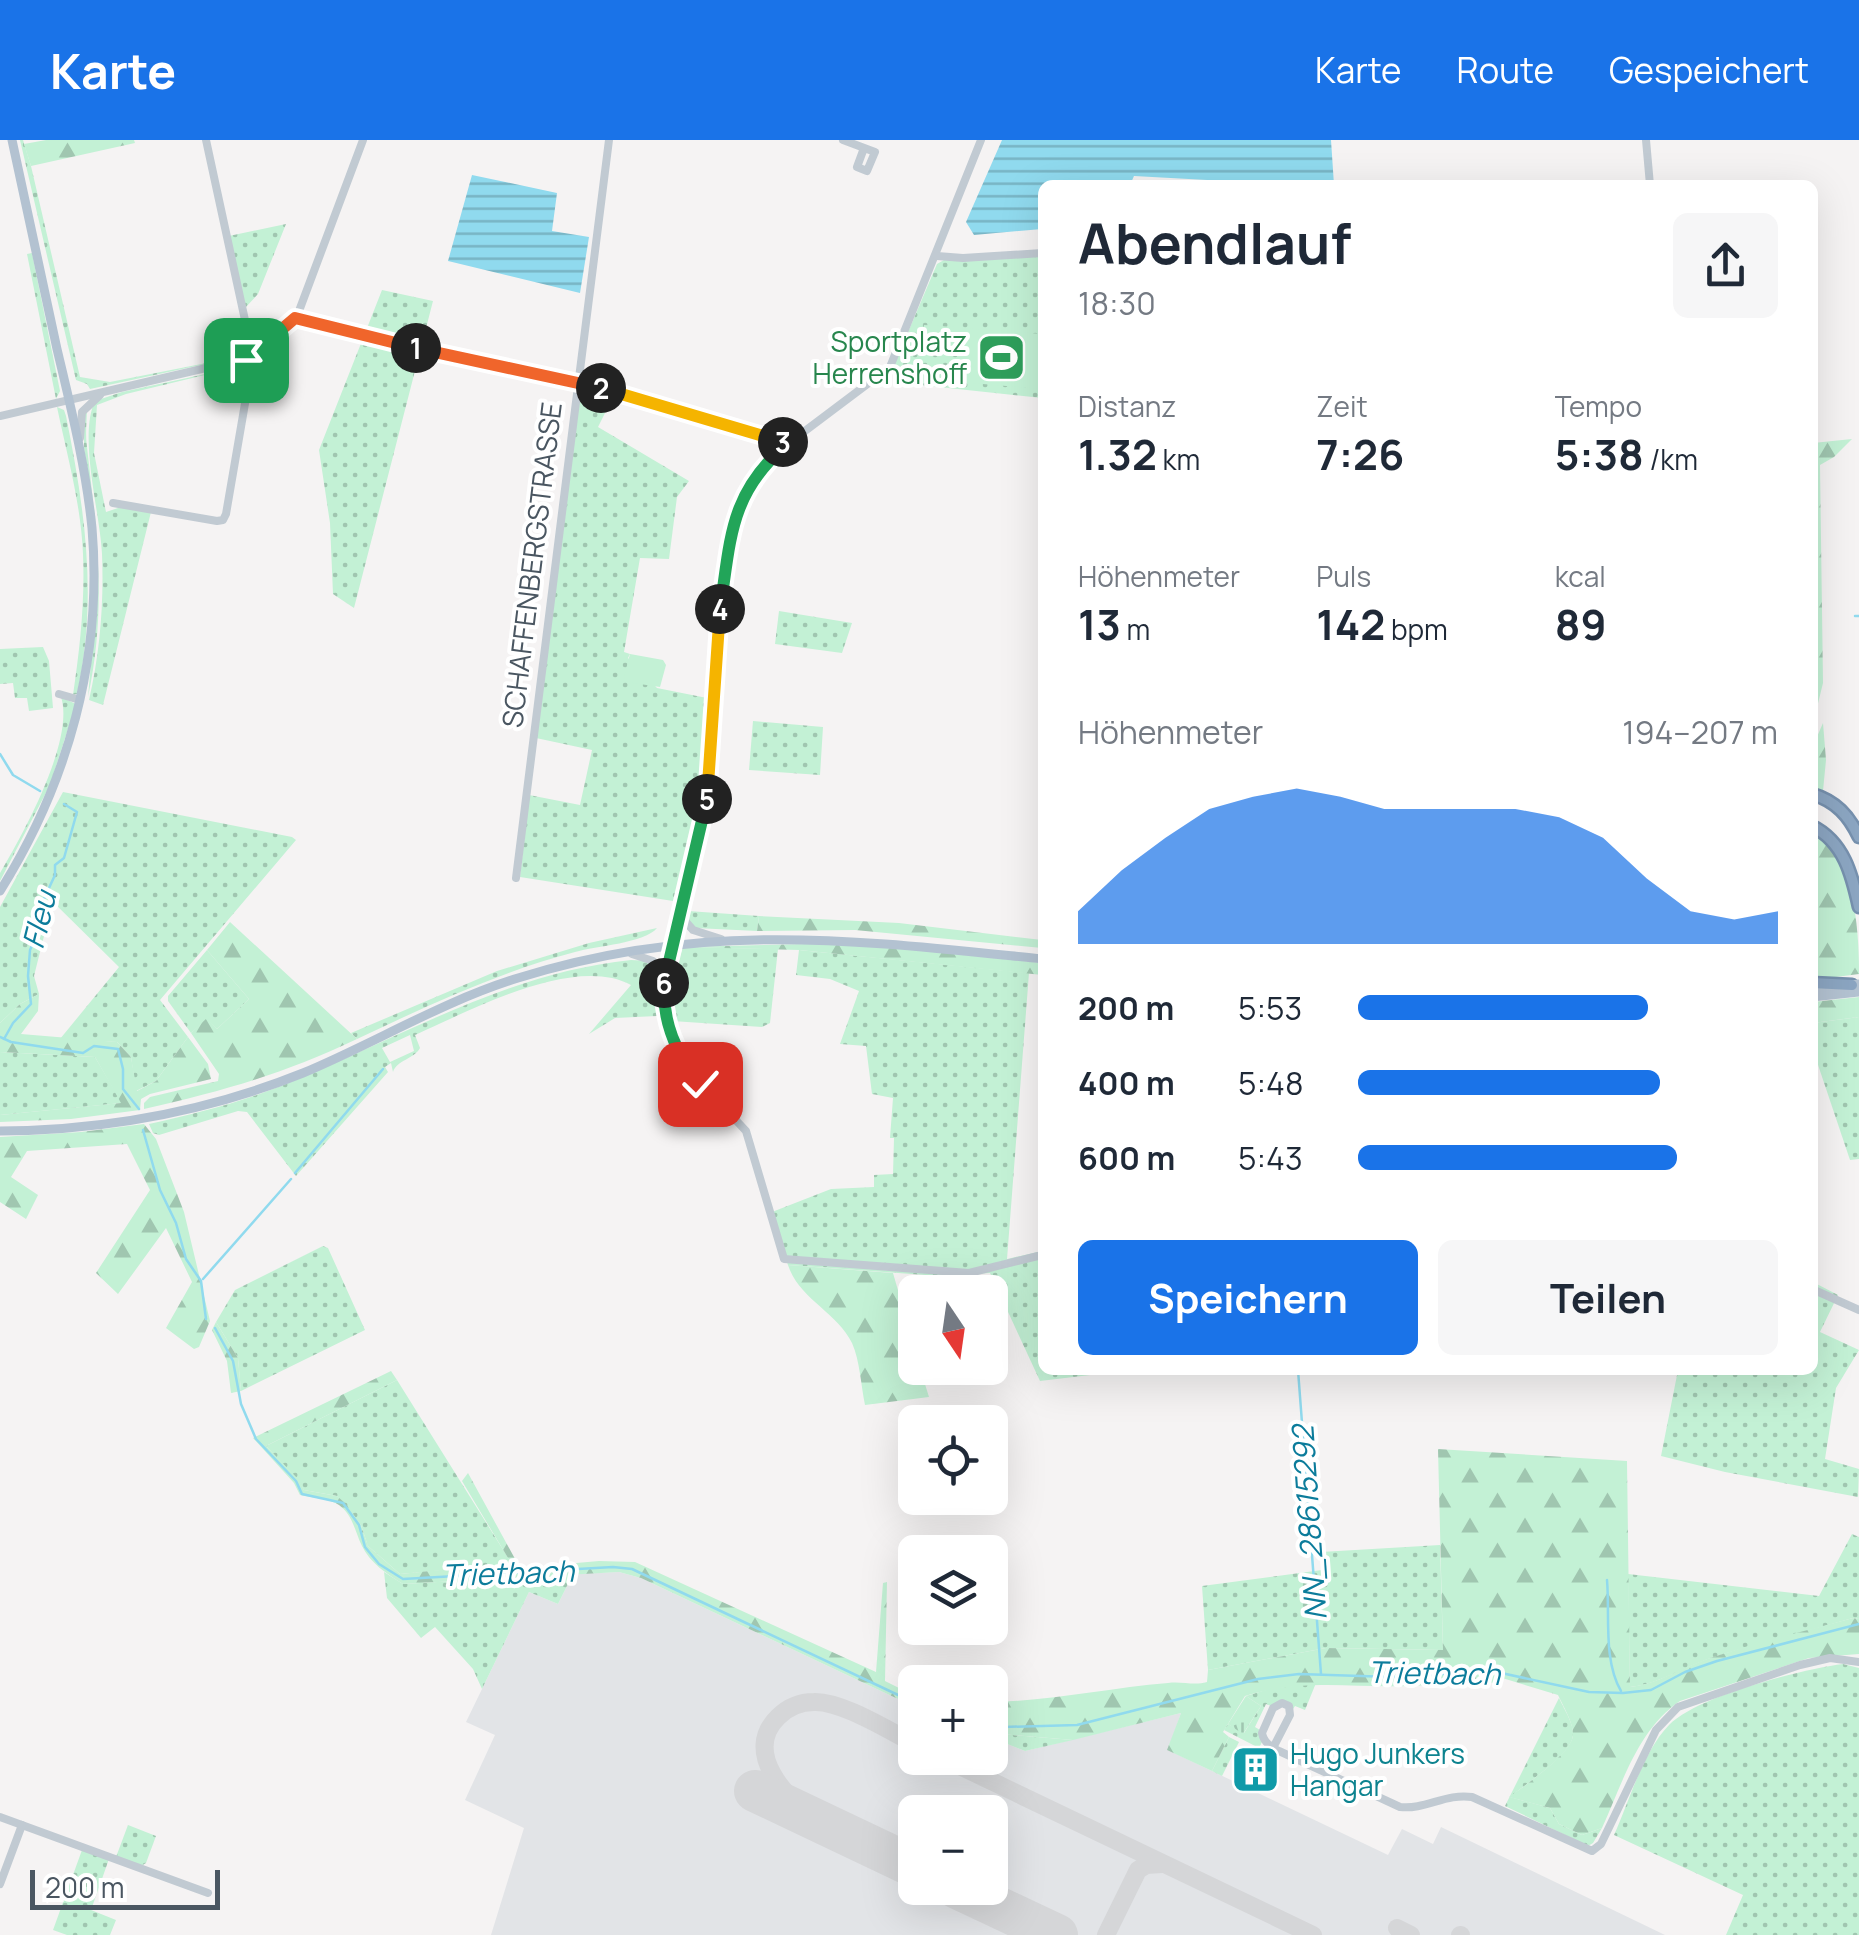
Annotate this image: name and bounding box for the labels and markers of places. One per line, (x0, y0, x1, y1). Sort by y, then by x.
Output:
pin (204, 318, 289, 403)
place label: Sportplatz Herrenshoff (813, 322, 967, 392)
pin: 1 (391, 323, 441, 373)
sports icon: Sportplatz Herrenshoff (976, 332, 1028, 384)
pin: 2 (576, 363, 626, 413)
pin: 3 (758, 417, 808, 467)
pin: 4 (695, 584, 745, 634)
pin: 5 (682, 774, 732, 824)
pin: 6 (639, 958, 689, 1008)
pin (658, 1042, 743, 1127)
place label: Hugo Junkers Hangar (1290, 1734, 1465, 1804)
building icon: Hugo Junkers Hangar (1229, 1744, 1281, 1796)

